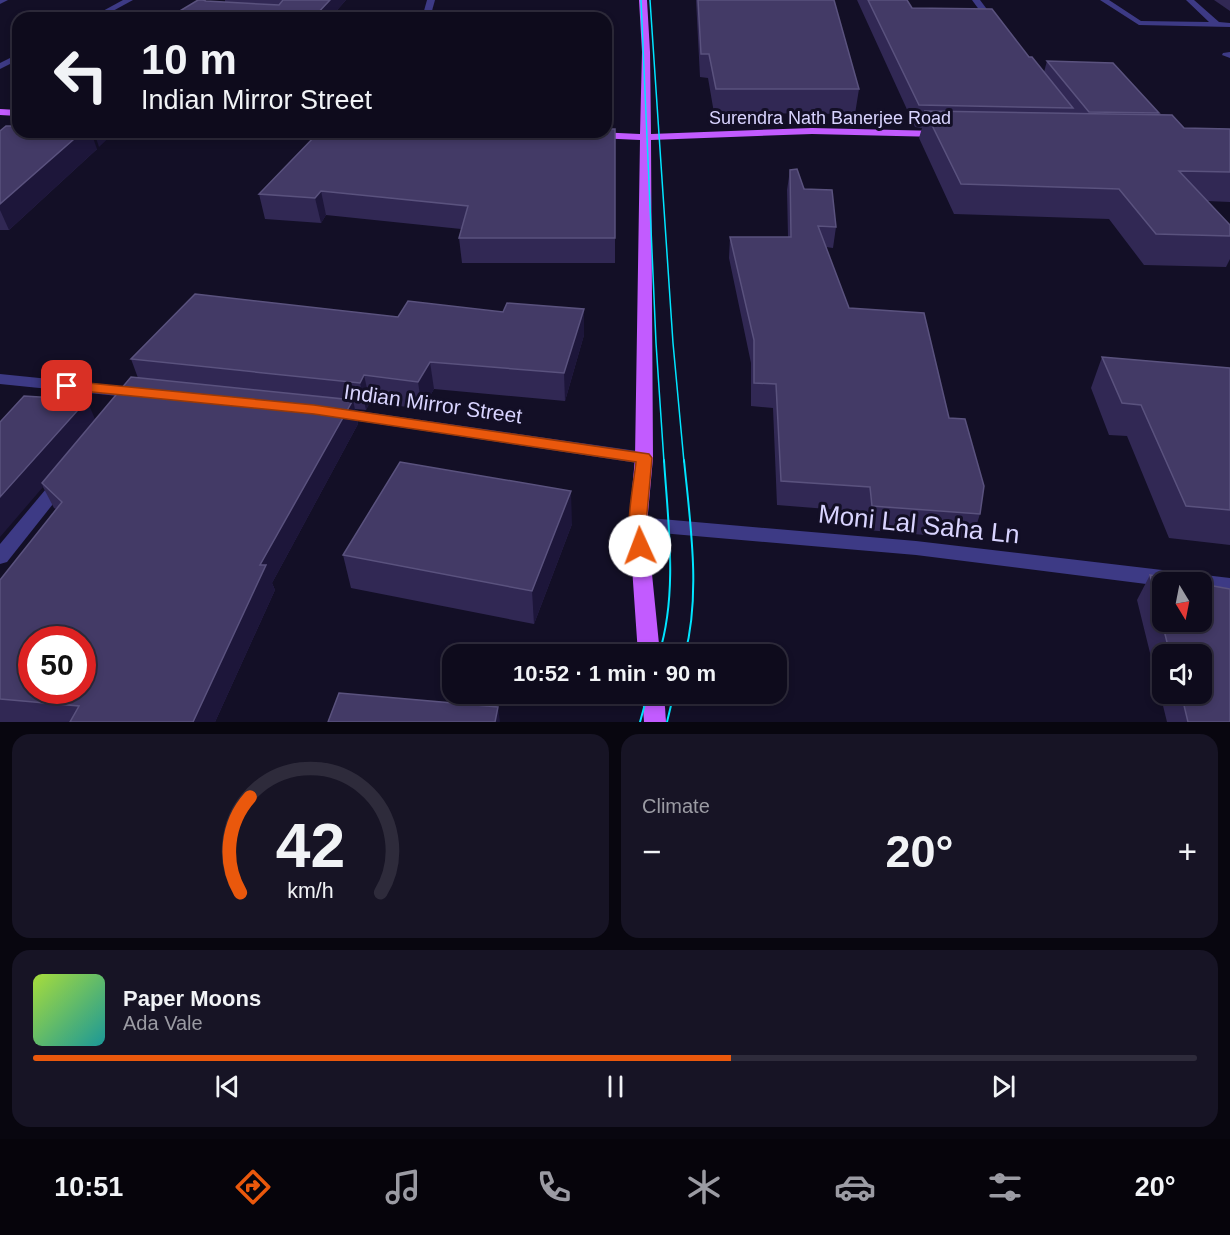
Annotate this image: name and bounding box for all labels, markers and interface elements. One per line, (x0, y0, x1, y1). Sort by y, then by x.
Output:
icon: left (42, 36, 120, 114)
text: 10 m (141, 36, 237, 83)
text: Indian Mirror Street (141, 85, 372, 115)
street label: Surendra Nath Banerjee Road (709, 108, 951, 128)
pin (41, 360, 92, 411)
icon: arrive (50, 369, 83, 402)
street label: Indian Mirror Street (342, 380, 524, 427)
street label: Moni Lal Saha Ln (817, 499, 1021, 549)
position arrow (608, 514, 672, 578)
north arrow (1152, 572, 1212, 632)
map controls (1152, 572, 1212, 704)
speed limit sign: 50 (18, 626, 96, 704)
button: sound (1152, 644, 1212, 704)
text: 10:52 · 1 min · 90 m (513, 661, 716, 686)
text: Climate (642, 795, 710, 817)
text: 42 (276, 811, 345, 880)
text: 20° (885, 826, 954, 877)
text: − (642, 833, 661, 870)
text: + (1178, 833, 1197, 870)
text: km/h (287, 879, 334, 903)
text: Paper Moons (123, 986, 261, 1011)
text: Ada Vale (123, 1012, 203, 1034)
icon: previous (211, 1070, 244, 1103)
icon: pause (599, 1070, 632, 1103)
icon: next (987, 1070, 1020, 1103)
icon: directions (232, 1166, 274, 1208)
icon: music (382, 1166, 424, 1208)
icon: phone (533, 1166, 575, 1208)
icon: climate (683, 1166, 725, 1208)
icon: car (834, 1166, 876, 1208)
icon: filters (984, 1166, 1026, 1208)
text: 10:51 (54, 1172, 123, 1202)
text: 20° (1135, 1172, 1176, 1202)

